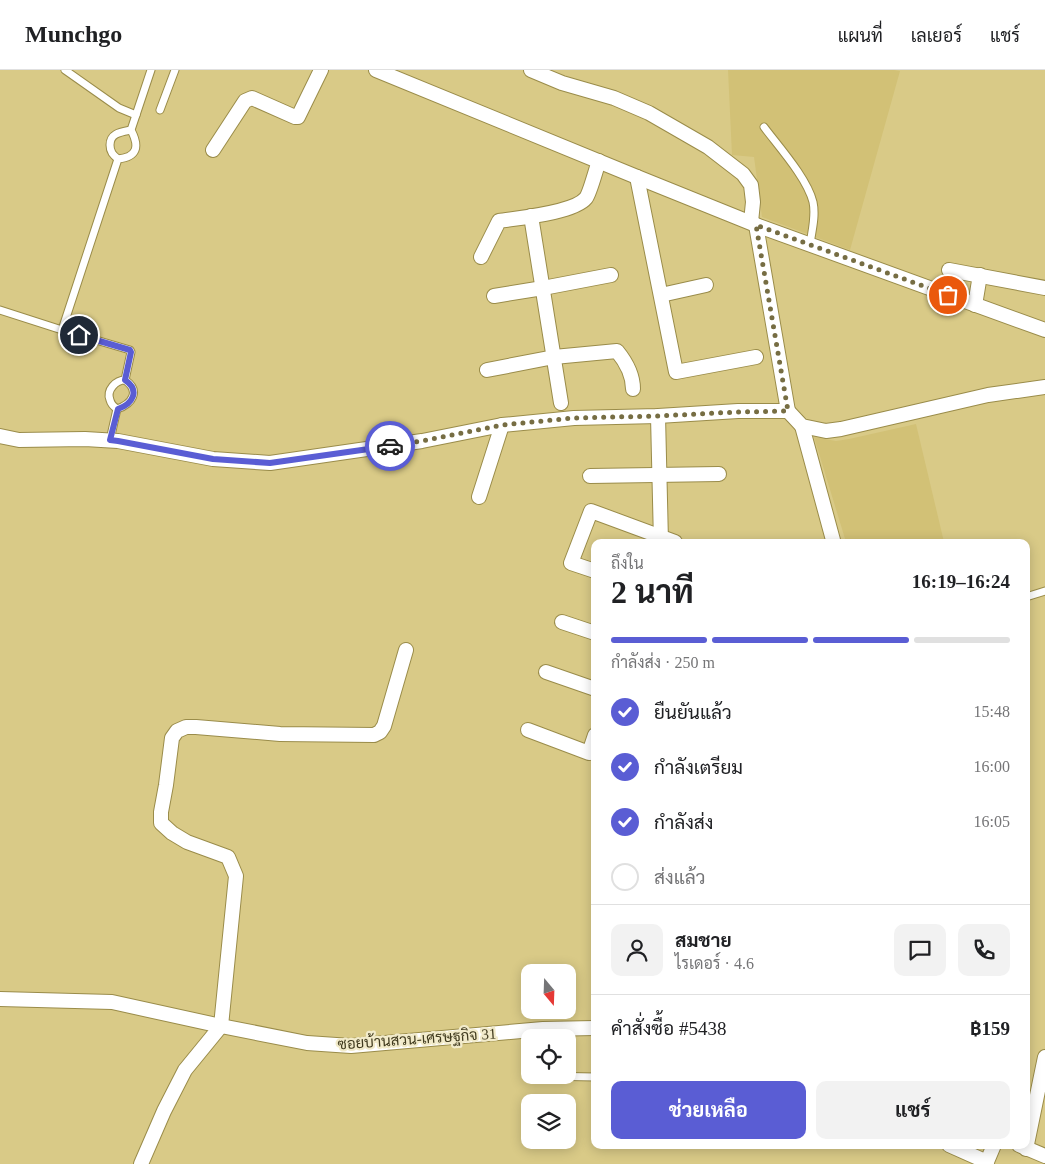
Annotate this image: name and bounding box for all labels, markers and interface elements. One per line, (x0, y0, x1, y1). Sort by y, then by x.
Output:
text: Munchgo (25, 21, 122, 47)
text: แผนที่ (838, 26, 883, 46)
text: เลเยอร์ (911, 26, 962, 46)
text: แชร์ (990, 26, 1020, 46)
pin (927, 274, 969, 316)
icon: bag (934, 281, 962, 309)
pin (58, 314, 100, 356)
icon: home (65, 321, 93, 349)
courier (365, 421, 415, 471)
icon: car (376, 432, 404, 460)
text: ถึงใน (611, 555, 644, 572)
text: 16:19–16:24 (912, 571, 1010, 592)
text: 2 นาที (611, 574, 694, 610)
text: กำลังส่ง · 250 m (611, 654, 715, 671)
icon: check (611, 698, 639, 726)
text: ยืนยันแล้ว (654, 702, 732, 723)
text: 15:48 (974, 703, 1010, 720)
icon: check (611, 753, 639, 781)
text: กำลังเตรียม (654, 757, 743, 778)
text: 16:00 (974, 758, 1010, 775)
icon: check (611, 808, 639, 836)
text: กำลังส่ง (654, 812, 713, 833)
text: 16:05 (974, 813, 1010, 830)
text: ส่งแล้ว (654, 867, 705, 888)
button: person (611, 924, 663, 976)
button: chat (894, 924, 946, 976)
button: phone (958, 924, 1010, 976)
text: สมชาย (675, 930, 732, 951)
text: ไรเดอร์ · 4.6 (675, 955, 754, 972)
north arrow (521, 964, 576, 1019)
map controls (521, 964, 576, 1149)
text: คำสั่งซื้อ #5438 (611, 1018, 726, 1039)
text: ฿159 (970, 1018, 1010, 1039)
street label: ซอยบ้านสวน-เศรษฐกิจ 31 (337, 1023, 497, 1055)
button: locate (521, 1029, 576, 1084)
button: ช่วยเหลือ (611, 1081, 806, 1139)
button: แชร์ (816, 1081, 1010, 1139)
button: layers (521, 1094, 576, 1149)

